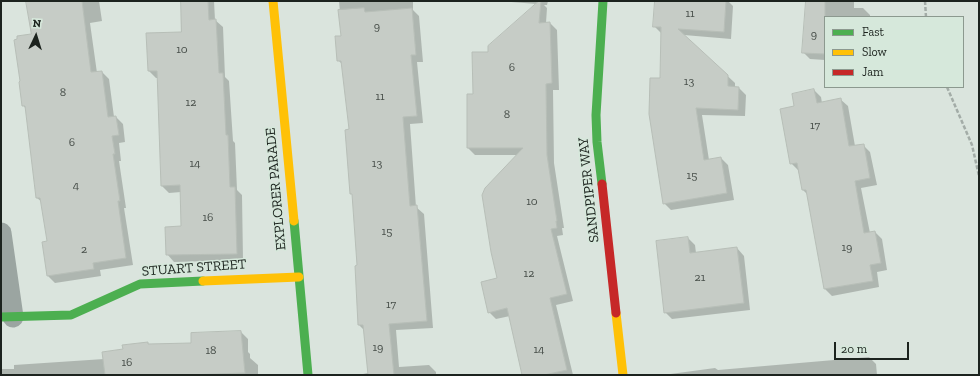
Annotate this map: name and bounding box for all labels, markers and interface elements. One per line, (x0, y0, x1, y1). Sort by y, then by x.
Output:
house number: 11 (685, 7, 695, 21)
north arrow (16, 16, 56, 56)
legend (824, 16, 964, 88)
text: N (32, 17, 42, 30)
house number: 9 (374, 20, 380, 34)
text: Fast (862, 25, 884, 39)
house number: 9 (811, 28, 817, 42)
house number: 10 (176, 43, 188, 57)
text: Slow (862, 45, 887, 59)
house number: 6 (509, 61, 515, 75)
text: Jam (862, 65, 883, 79)
house number: 13 (684, 75, 694, 89)
house number: 8 (60, 86, 66, 100)
house number: 11 (375, 90, 385, 104)
house number: 12 (186, 96, 196, 110)
house number: 8 (504, 108, 510, 122)
house number: 17 (810, 119, 820, 133)
street label: EXPLORER PARADE (262, 127, 290, 251)
house number: 6 (69, 136, 75, 150)
street label: SANDPIPER WAY (575, 137, 603, 243)
house number: 14 (189, 157, 201, 171)
house number: 13 (372, 157, 382, 171)
house number: 15 (687, 169, 697, 183)
house number: 4 (73, 179, 79, 193)
house number: 10 (526, 195, 538, 209)
house number: 16 (203, 211, 213, 225)
house number: 15 (382, 225, 392, 239)
house number: 19 (842, 241, 852, 255)
house number: 2 (81, 243, 87, 257)
street label: STUART STREET (141, 256, 247, 280)
house number: 12 (524, 267, 534, 281)
house number: 21 (695, 271, 705, 285)
house number: 17 (386, 298, 396, 312)
scale bar (836, 334, 911, 360)
house number: 19 (373, 341, 383, 355)
text: 20 m (841, 342, 867, 356)
house number: 14 (533, 343, 545, 357)
house number: 18 (205, 344, 217, 358)
house number: 16 (122, 356, 132, 370)

